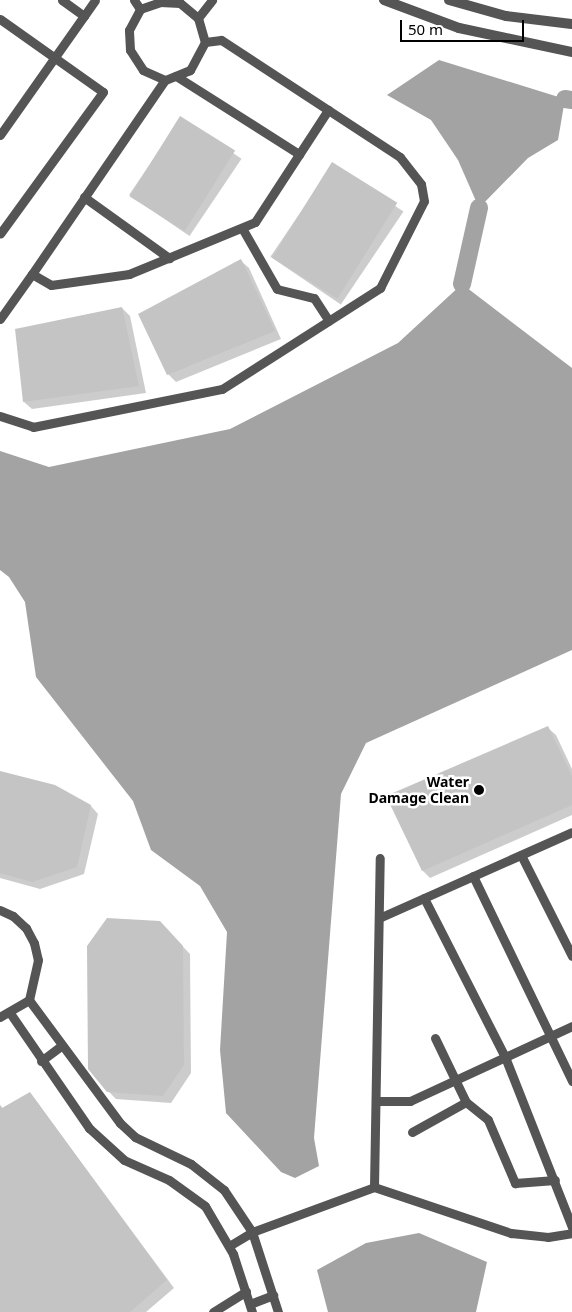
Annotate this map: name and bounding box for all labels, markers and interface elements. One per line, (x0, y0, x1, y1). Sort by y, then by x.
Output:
scale bar (402, 10, 526, 42)
text: 50 m (408, 19, 443, 39)
place label: Water Damage Clean (368, 774, 469, 806)
marker: Water Damage Clean (473, 784, 485, 796)

